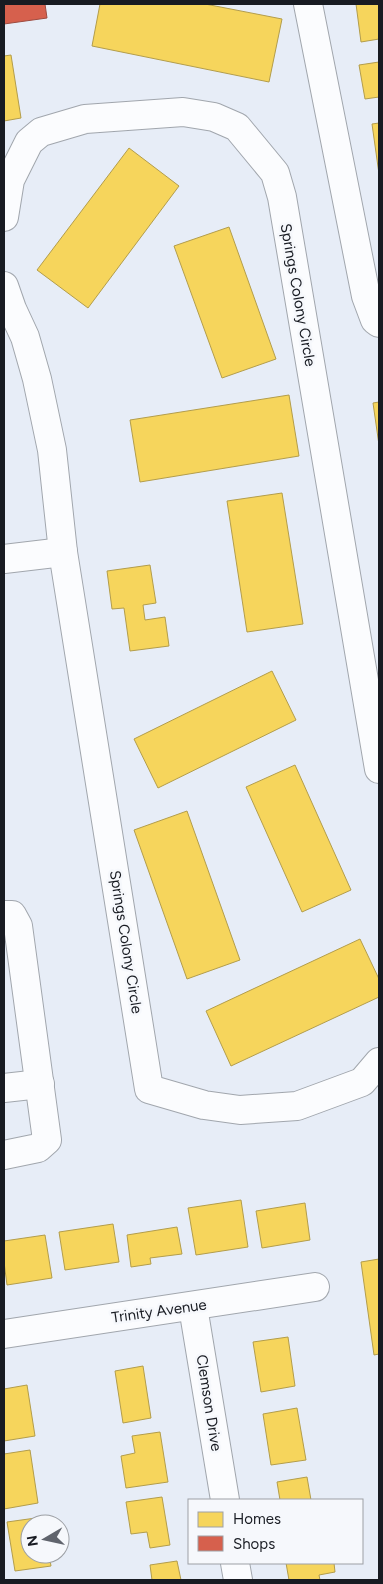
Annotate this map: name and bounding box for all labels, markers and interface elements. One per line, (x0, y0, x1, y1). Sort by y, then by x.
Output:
street label: Springs Colony Circle (277, 222, 319, 368)
street label: Springs Colony Circle (106, 869, 146, 1015)
street label: Trinity Avenue (110, 1295, 208, 1327)
street label: Clemson Drive (192, 1353, 226, 1453)
legend (188, 1499, 363, 1564)
text: Homes (233, 1510, 281, 1528)
north arrow (20, 1514, 70, 1564)
text: N (23, 1534, 42, 1548)
text: Shops (233, 1535, 275, 1553)

